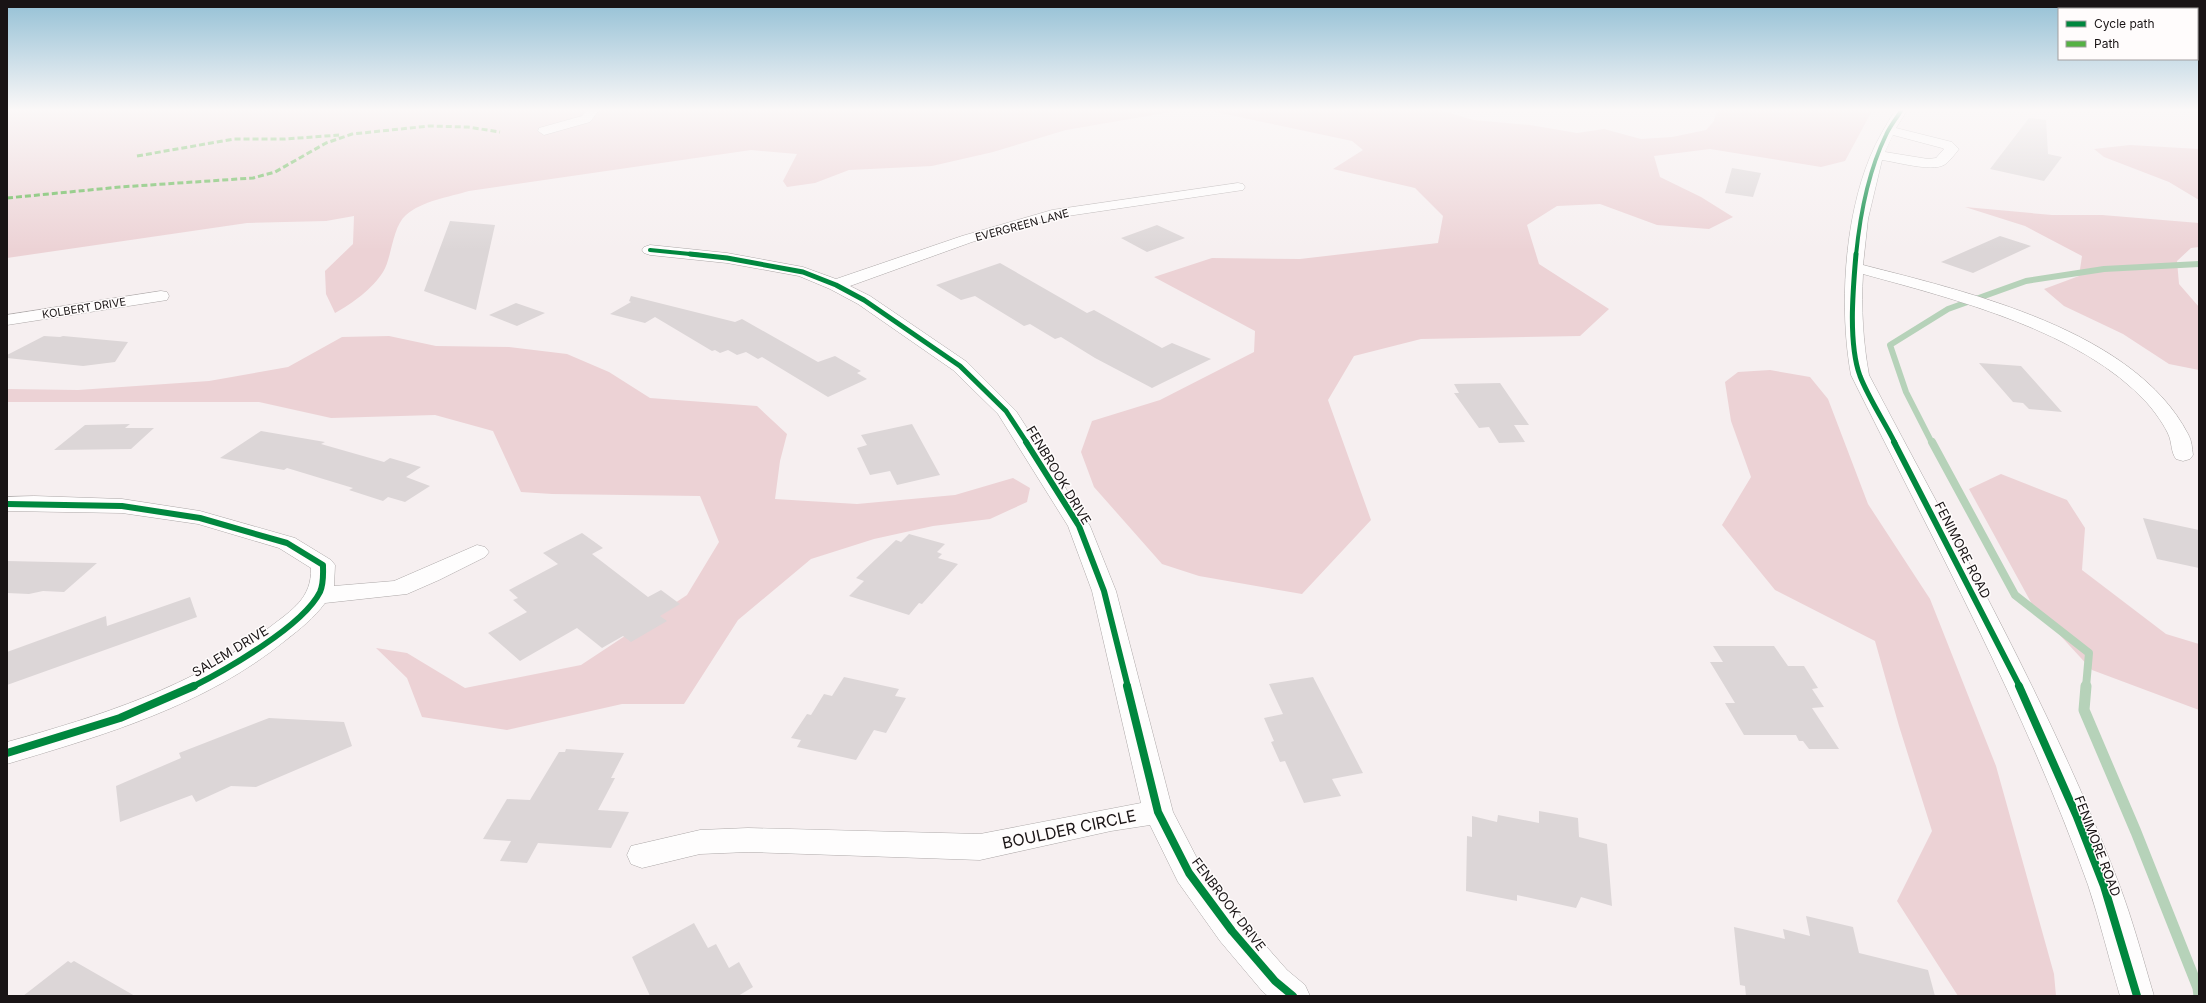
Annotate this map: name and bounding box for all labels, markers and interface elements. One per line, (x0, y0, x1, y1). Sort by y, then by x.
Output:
legend (2058, 8, 2198, 60)
text: Cycle path (2094, 16, 2155, 31)
text: Path (2094, 36, 2119, 51)
street label: EVERGREEN LANE (974, 206, 1070, 244)
street label: KOLBERT DRIVE (41, 294, 127, 322)
street label: FENBROOK DRIVE (1023, 423, 1095, 527)
street label: FENIMORE ROAD (1932, 499, 1994, 601)
street label: SALEM DRIVE (189, 622, 271, 680)
street label: FENIMORE ROAD (2071, 793, 2125, 899)
street label: BOULDER CIRCLE (1000, 805, 1138, 853)
street label: FENBROOK DRIVE (1189, 854, 1269, 954)

